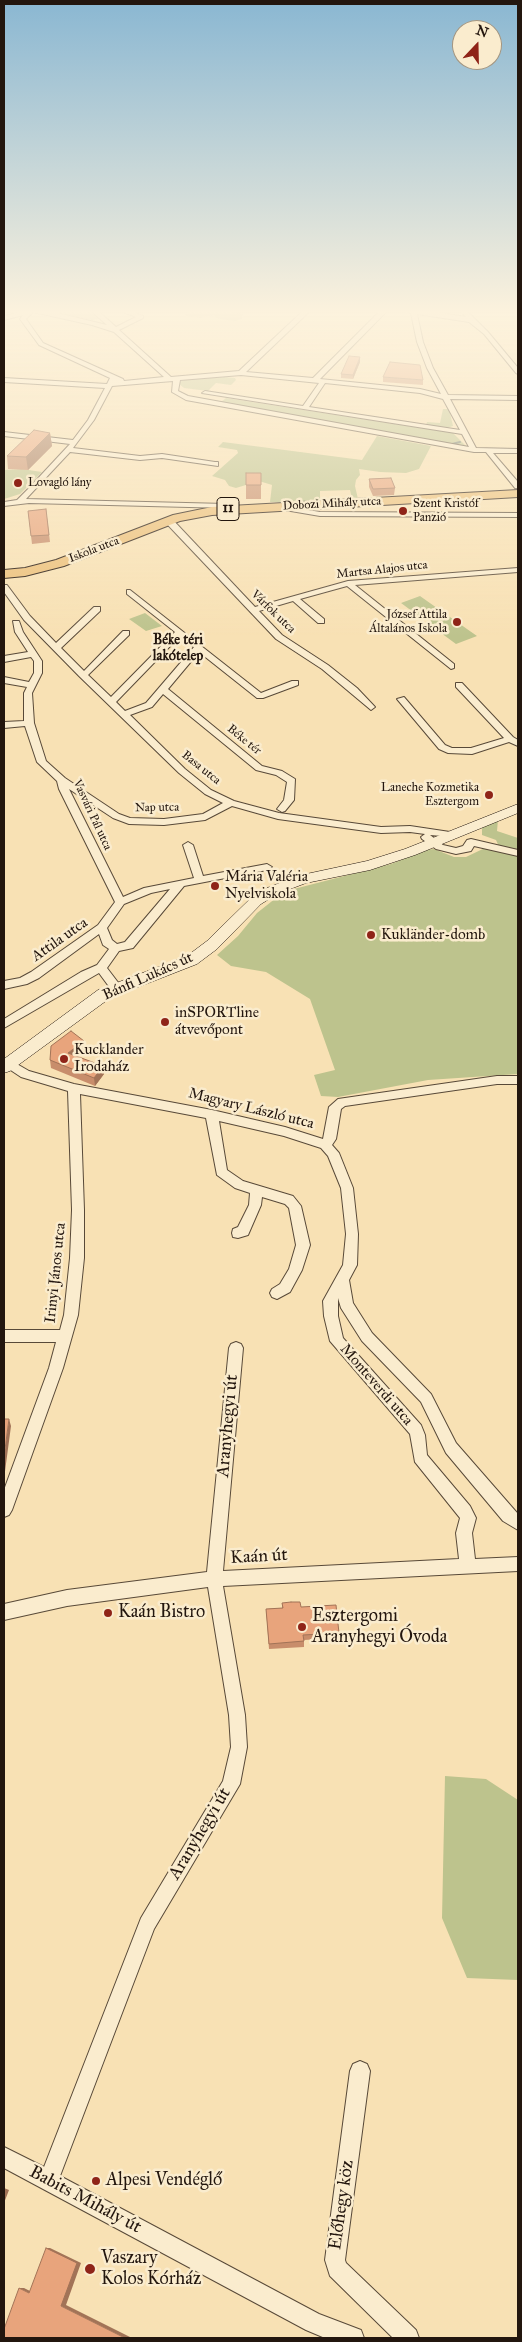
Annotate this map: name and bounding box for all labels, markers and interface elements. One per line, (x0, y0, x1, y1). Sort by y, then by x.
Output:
north arrow (452, 20, 502, 70)
text: N (474, 21, 491, 42)
place label: Lovagló lány (28, 476, 91, 490)
marker: Lovagló lány (12, 477, 24, 489)
street label: Dobozi Mihály utca (282, 494, 382, 514)
place label: Szent Kristóf Panzió (413, 497, 479, 525)
road number: 11 (217, 498, 239, 520)
marker: Szent Kristóf Panzió (397, 505, 409, 517)
street label: Iskola utca (67, 534, 121, 566)
street label: Martsa Alajos utca (336, 558, 428, 582)
street label: Várfok utca (248, 587, 298, 637)
place label: József Attila Általános Iskola (369, 608, 447, 636)
marker: József Attila Általános Iskola (451, 616, 463, 628)
district label: Béke téri lakótelep (153, 633, 203, 666)
street label: Béke tér (224, 722, 264, 758)
street label: Basa utca (179, 748, 223, 788)
street label: Vasvári Pál utca (69, 777, 115, 853)
place label: Laneche Kozmetika Esztergom (381, 781, 479, 809)
marker: Laneche Kozmetika Esztergom (483, 789, 495, 801)
street label: Nap utca (135, 800, 179, 816)
place label: Mária Valéria Nyelviskola (225, 868, 308, 903)
marker: Mária Valéria Nyelviskola (209, 880, 221, 892)
street label: Attila utca (29, 914, 91, 966)
place label: Kukländer-domb (381, 926, 485, 944)
marker: Kukländer-domb (365, 929, 377, 941)
street label: Bánfi Lukács út (100, 949, 196, 1005)
place label: inSPORTline átvevőpont (175, 1004, 259, 1039)
marker: inSPORTline átvevőpont (159, 1016, 171, 1028)
place label: Kucklander Irodaház (74, 1041, 144, 1076)
marker: Kucklander Irodaház (58, 1053, 70, 1065)
street label: Magyary László utca (186, 1085, 316, 1133)
street label: Irinyi János utca (42, 1222, 70, 1324)
street label: Monteverdi utca (336, 1341, 416, 1429)
street label: Aranyhegyi út (213, 1374, 243, 1478)
street label: Kaán út (230, 1545, 288, 1569)
place label: Kaán Bistro (118, 1602, 205, 1624)
place label: Esztergomi Aranyhegyi Óvoda (312, 1606, 447, 1648)
marker: Kaán Bistro (102, 1607, 114, 1619)
marker: Esztergomi Aranyhegyi Óvoda (296, 1621, 308, 1633)
street label: Aranyhegyi út (164, 1784, 236, 1884)
street label: Előhegy köz (325, 2159, 359, 2251)
street label: Babits Mihály út (25, 2161, 145, 2239)
place label: Alpesi Vendéglő (106, 2170, 222, 2192)
marker: Alpesi Vendéglő (90, 2175, 102, 2187)
place label: Vaszary Kolos Kórház (101, 2248, 201, 2290)
marker: Vaszary Kolos Kórház (83, 2262, 97, 2276)

